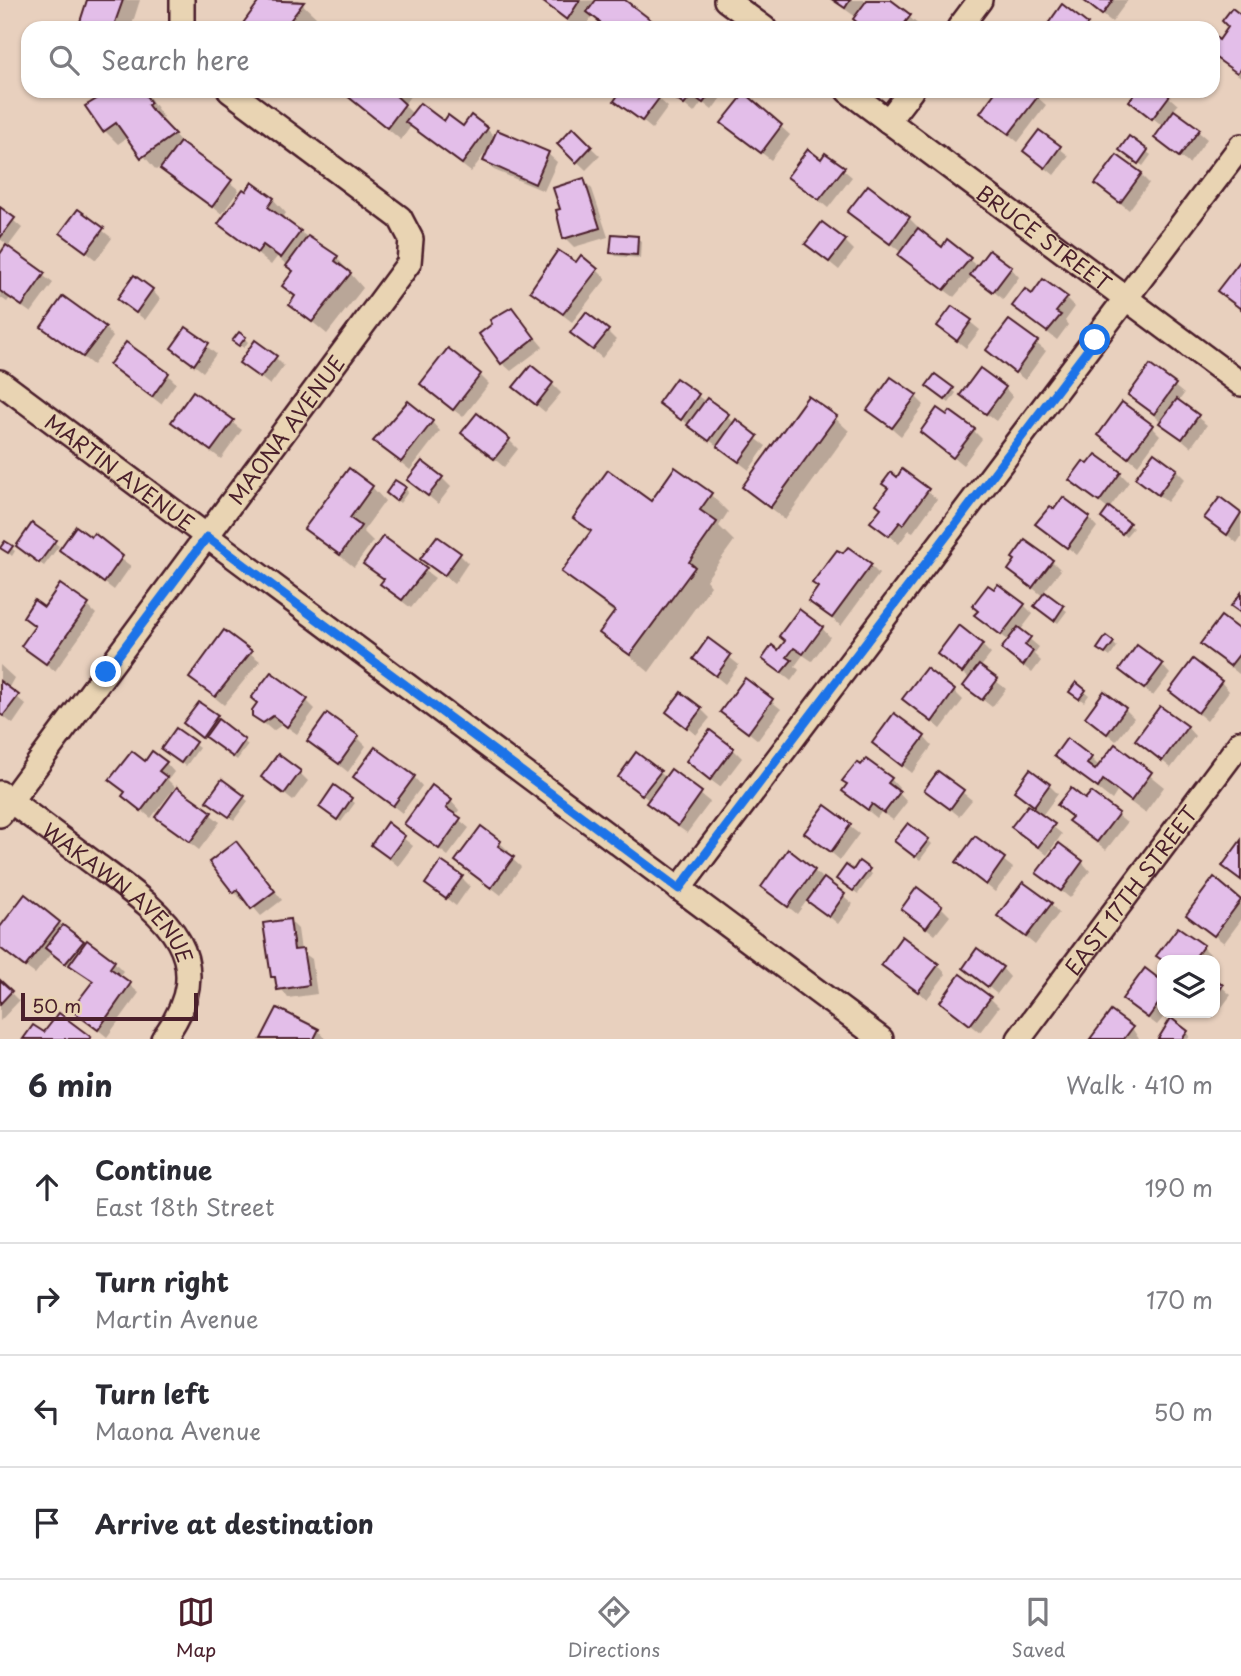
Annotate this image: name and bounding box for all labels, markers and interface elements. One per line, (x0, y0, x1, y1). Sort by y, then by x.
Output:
search box (21, 21, 1220, 98)
text: Search here (101, 40, 250, 79)
icon: search (45, 41, 83, 79)
street label: BRUCE STREET (970, 177, 1119, 299)
route start (1079, 324, 1110, 355)
street label: MAONA AVENUE (220, 348, 352, 511)
street label: MARTIN AVENUE (39, 405, 202, 538)
route end (90, 656, 121, 687)
street label: EAST 17TH STREET (1056, 798, 1205, 982)
street label: WAKAWN AVENUE (36, 814, 202, 966)
map controls (1157, 955, 1220, 1018)
button: layers (1157, 955, 1220, 1018)
scale bar (21, 990, 198, 1022)
text: 50 m (32, 991, 81, 1019)
text: 6 min (28, 1062, 113, 1107)
text: Walk · 410 m (1066, 1067, 1213, 1102)
text: Continue (95, 1150, 212, 1189)
icon: ahead (28, 1168, 66, 1206)
text: 190 m (1145, 1170, 1213, 1205)
text: East 18th Street (95, 1189, 274, 1224)
text: Turn right (95, 1262, 229, 1301)
icon: right (28, 1280, 66, 1318)
text: 170 m (1146, 1282, 1213, 1317)
text: Martin Avenue (95, 1301, 258, 1336)
text: Turn left (95, 1374, 210, 1413)
icon: left (28, 1392, 66, 1430)
text: 50 m (1153, 1394, 1213, 1429)
text: Maona Avenue (95, 1413, 261, 1448)
icon: arrive (28, 1504, 66, 1542)
text: Arrive at destination (95, 1504, 374, 1543)
tab: Map (176, 1593, 216, 1663)
tab: Directions (568, 1593, 660, 1663)
tab: Saved (1011, 1593, 1065, 1663)

